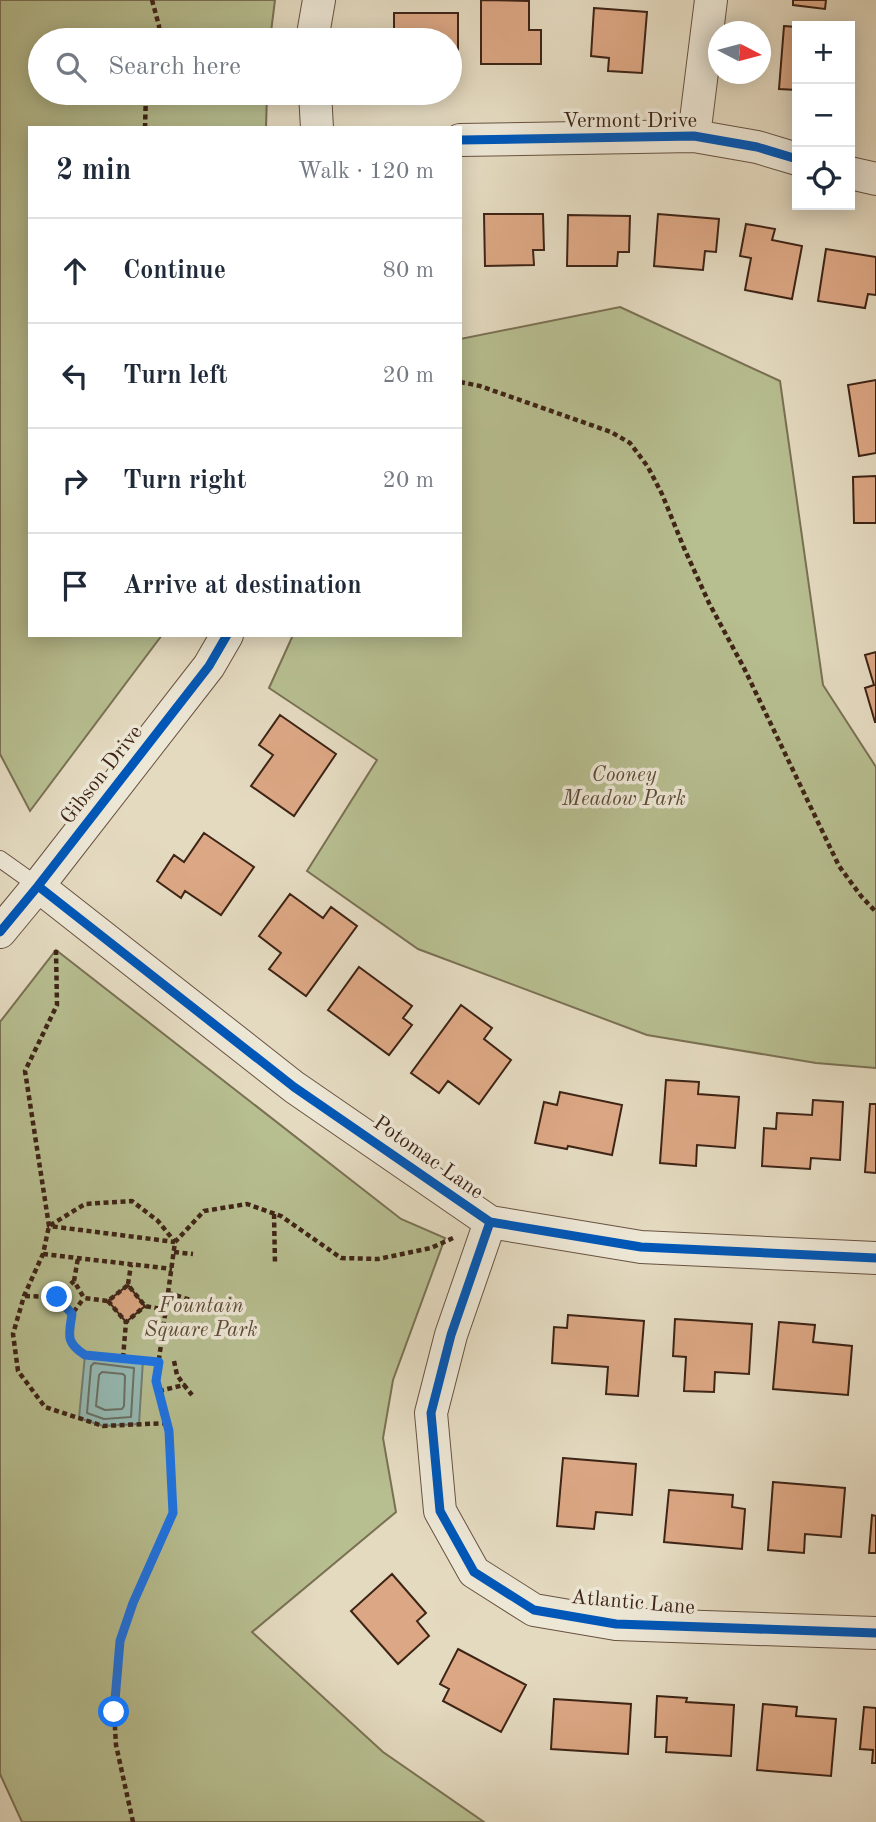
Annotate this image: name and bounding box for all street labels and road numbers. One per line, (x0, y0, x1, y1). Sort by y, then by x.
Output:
street label: Vermont Drive (563, 111, 697, 132)
street label: Gibson Drive (57, 722, 147, 828)
street label: Potomac Lane (369, 1112, 487, 1204)
street label: Atlantic Lane (570, 1587, 696, 1619)

